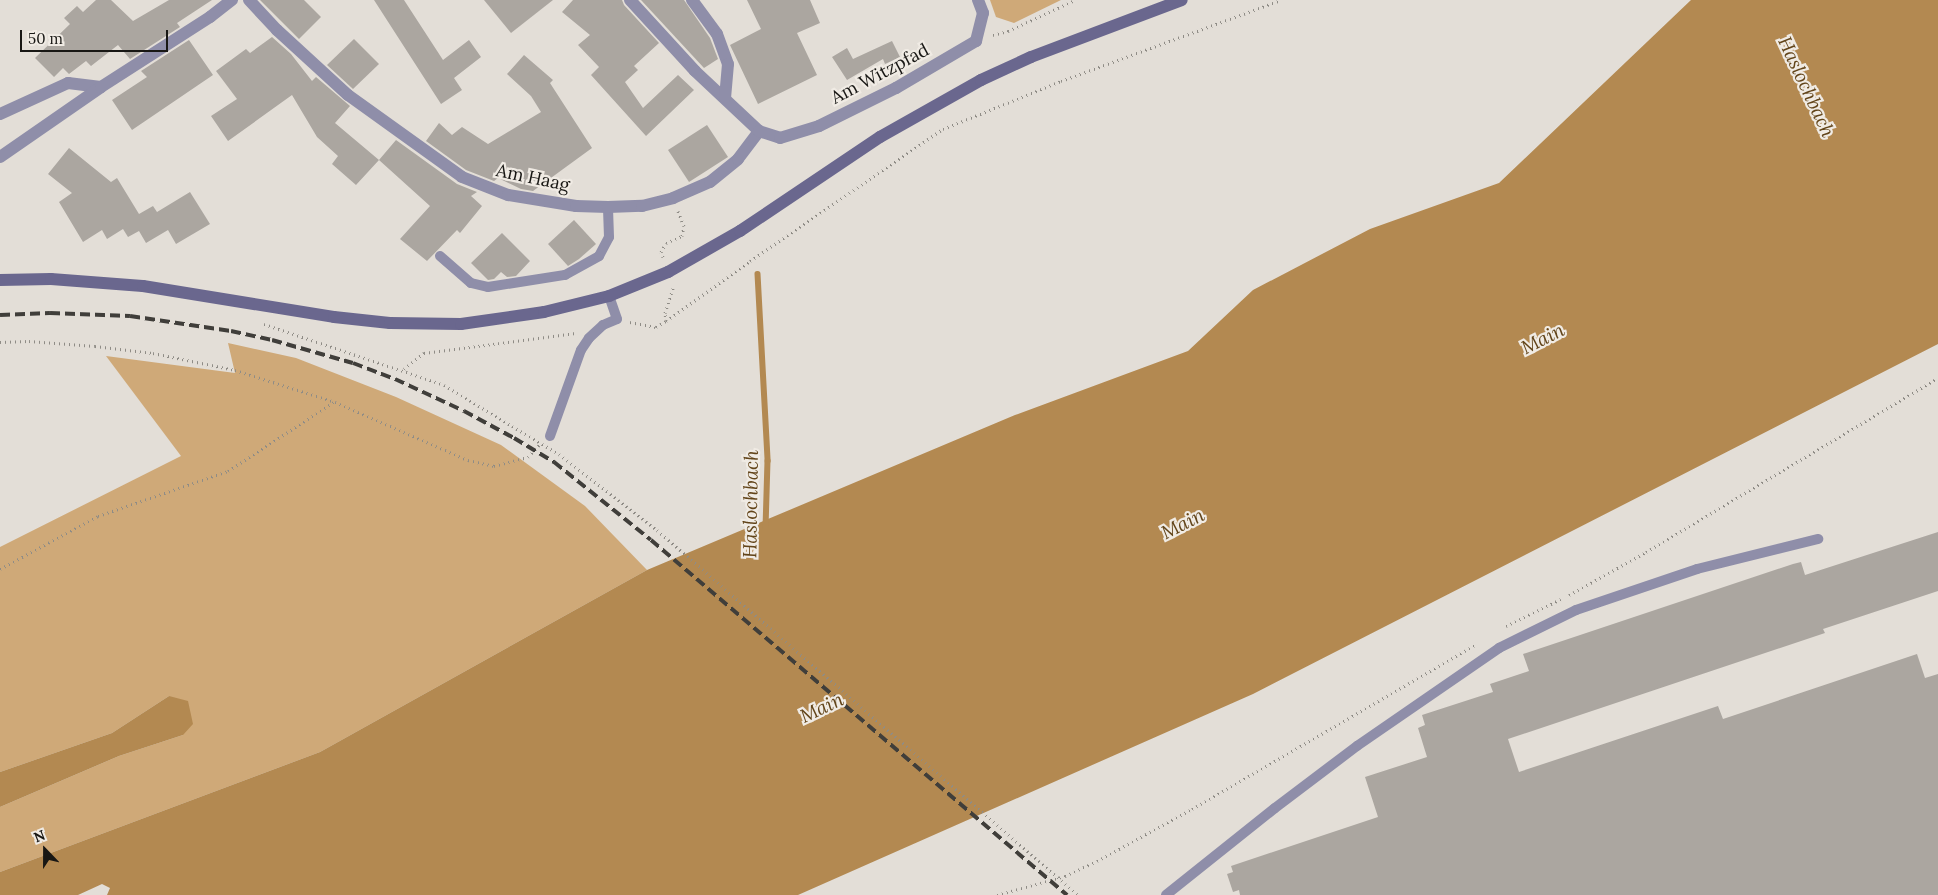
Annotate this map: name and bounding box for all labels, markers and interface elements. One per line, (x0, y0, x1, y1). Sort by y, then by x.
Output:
scale bar (22, 20, 170, 52)
text: 50 m (28, 29, 63, 48)
water label: Haslochbach (1773, 33, 1839, 141)
street label: Am Witzpfad (827, 39, 933, 109)
street label: Am Haag (494, 160, 572, 196)
water label: Main (1518, 319, 1568, 359)
water label: Haslochbach (739, 450, 763, 558)
water label: Main (1158, 504, 1208, 544)
water label: Main (797, 688, 847, 728)
north arrow (20, 825, 70, 875)
text: N (31, 826, 48, 846)

